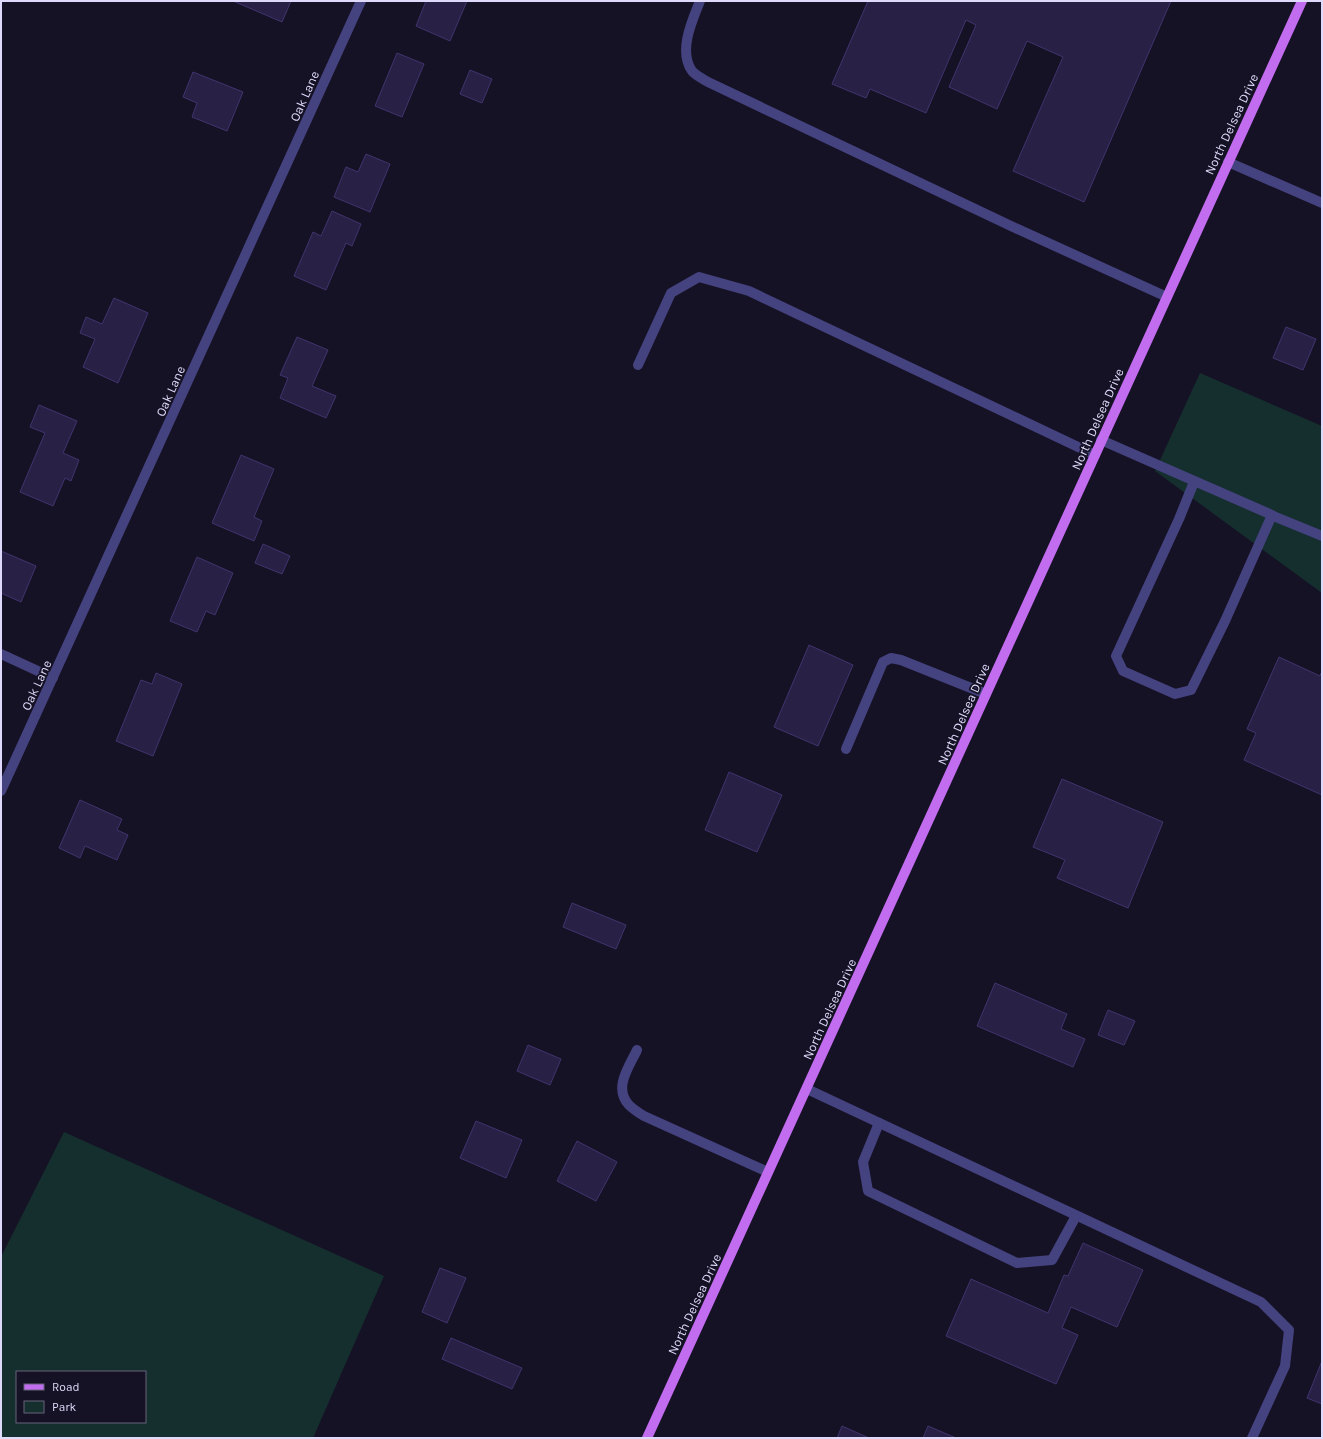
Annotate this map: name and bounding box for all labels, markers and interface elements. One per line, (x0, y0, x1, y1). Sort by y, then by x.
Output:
street label: Oak Lane (287, 68, 322, 124)
street label: North Delsea Drive (1202, 71, 1262, 177)
street label: Oak Lane (153, 363, 188, 419)
street label: North Delsea Drive (1068, 366, 1127, 472)
street label: Oak Lane (18, 657, 55, 713)
street label: North Delsea Drive (934, 661, 993, 767)
street label: North Delsea Drive (800, 956, 860, 1062)
street label: North Delsea Drive (665, 1251, 725, 1357)
legend (16, 1371, 146, 1423)
text: Road (52, 1380, 80, 1394)
text: Park (52, 1400, 77, 1414)

